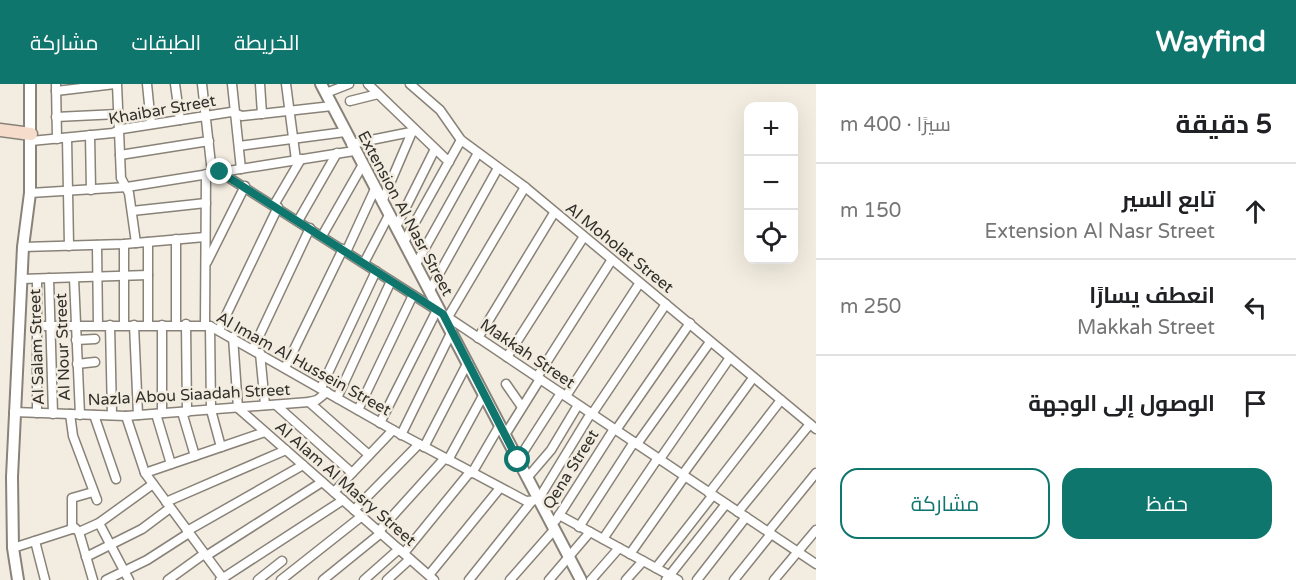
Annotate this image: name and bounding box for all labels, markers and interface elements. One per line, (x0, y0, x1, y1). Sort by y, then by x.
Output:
text: Wayfind (1156, 25, 1266, 59)
text: مشاركة (30, 31, 99, 56)
text: الطبقات (132, 31, 201, 56)
text: الخريطة (234, 31, 300, 56)
street label: Khaibar Street (107, 91, 217, 129)
map controls (744, 102, 798, 264)
button: + (744, 102, 798, 156)
text: 5 دقيقة (1175, 109, 1272, 140)
text: سيرًا · 400 m (840, 113, 951, 137)
street label: Extension Al Nasr Street (353, 127, 457, 300)
button: − (744, 156, 798, 210)
route end (206, 158, 232, 184)
text: تابع السير (1122, 187, 1215, 213)
icon: ahead (1239, 195, 1272, 228)
street label: Al Moholat Street (561, 198, 677, 297)
text: 150 m (840, 199, 901, 223)
button: locate (744, 210, 798, 264)
text: Extension Al Nasr Street (984, 220, 1215, 244)
text: انعطف يسارًا (1089, 283, 1215, 309)
street label: Al Salam Street (25, 288, 49, 405)
icon: left (1239, 291, 1272, 324)
street label: Al Nour Street (51, 293, 75, 401)
text: 250 m (840, 295, 901, 319)
street label: Al Imam Al Hussein Street (213, 307, 394, 420)
street label: Makkah Street (476, 315, 579, 393)
text: Makkah Street (1077, 316, 1215, 340)
street label: Nazla Abou Siaadah Street (87, 380, 291, 410)
icon: arrive (1239, 387, 1272, 420)
text: الوصول إلى الوجهة (1028, 391, 1215, 417)
street label: Al Alam Al Masry Street (271, 417, 420, 550)
street label: Qena Street (538, 426, 603, 513)
route start (504, 446, 530, 472)
button: مشاركة (840, 468, 1050, 539)
button: حفظ (1062, 468, 1272, 539)

